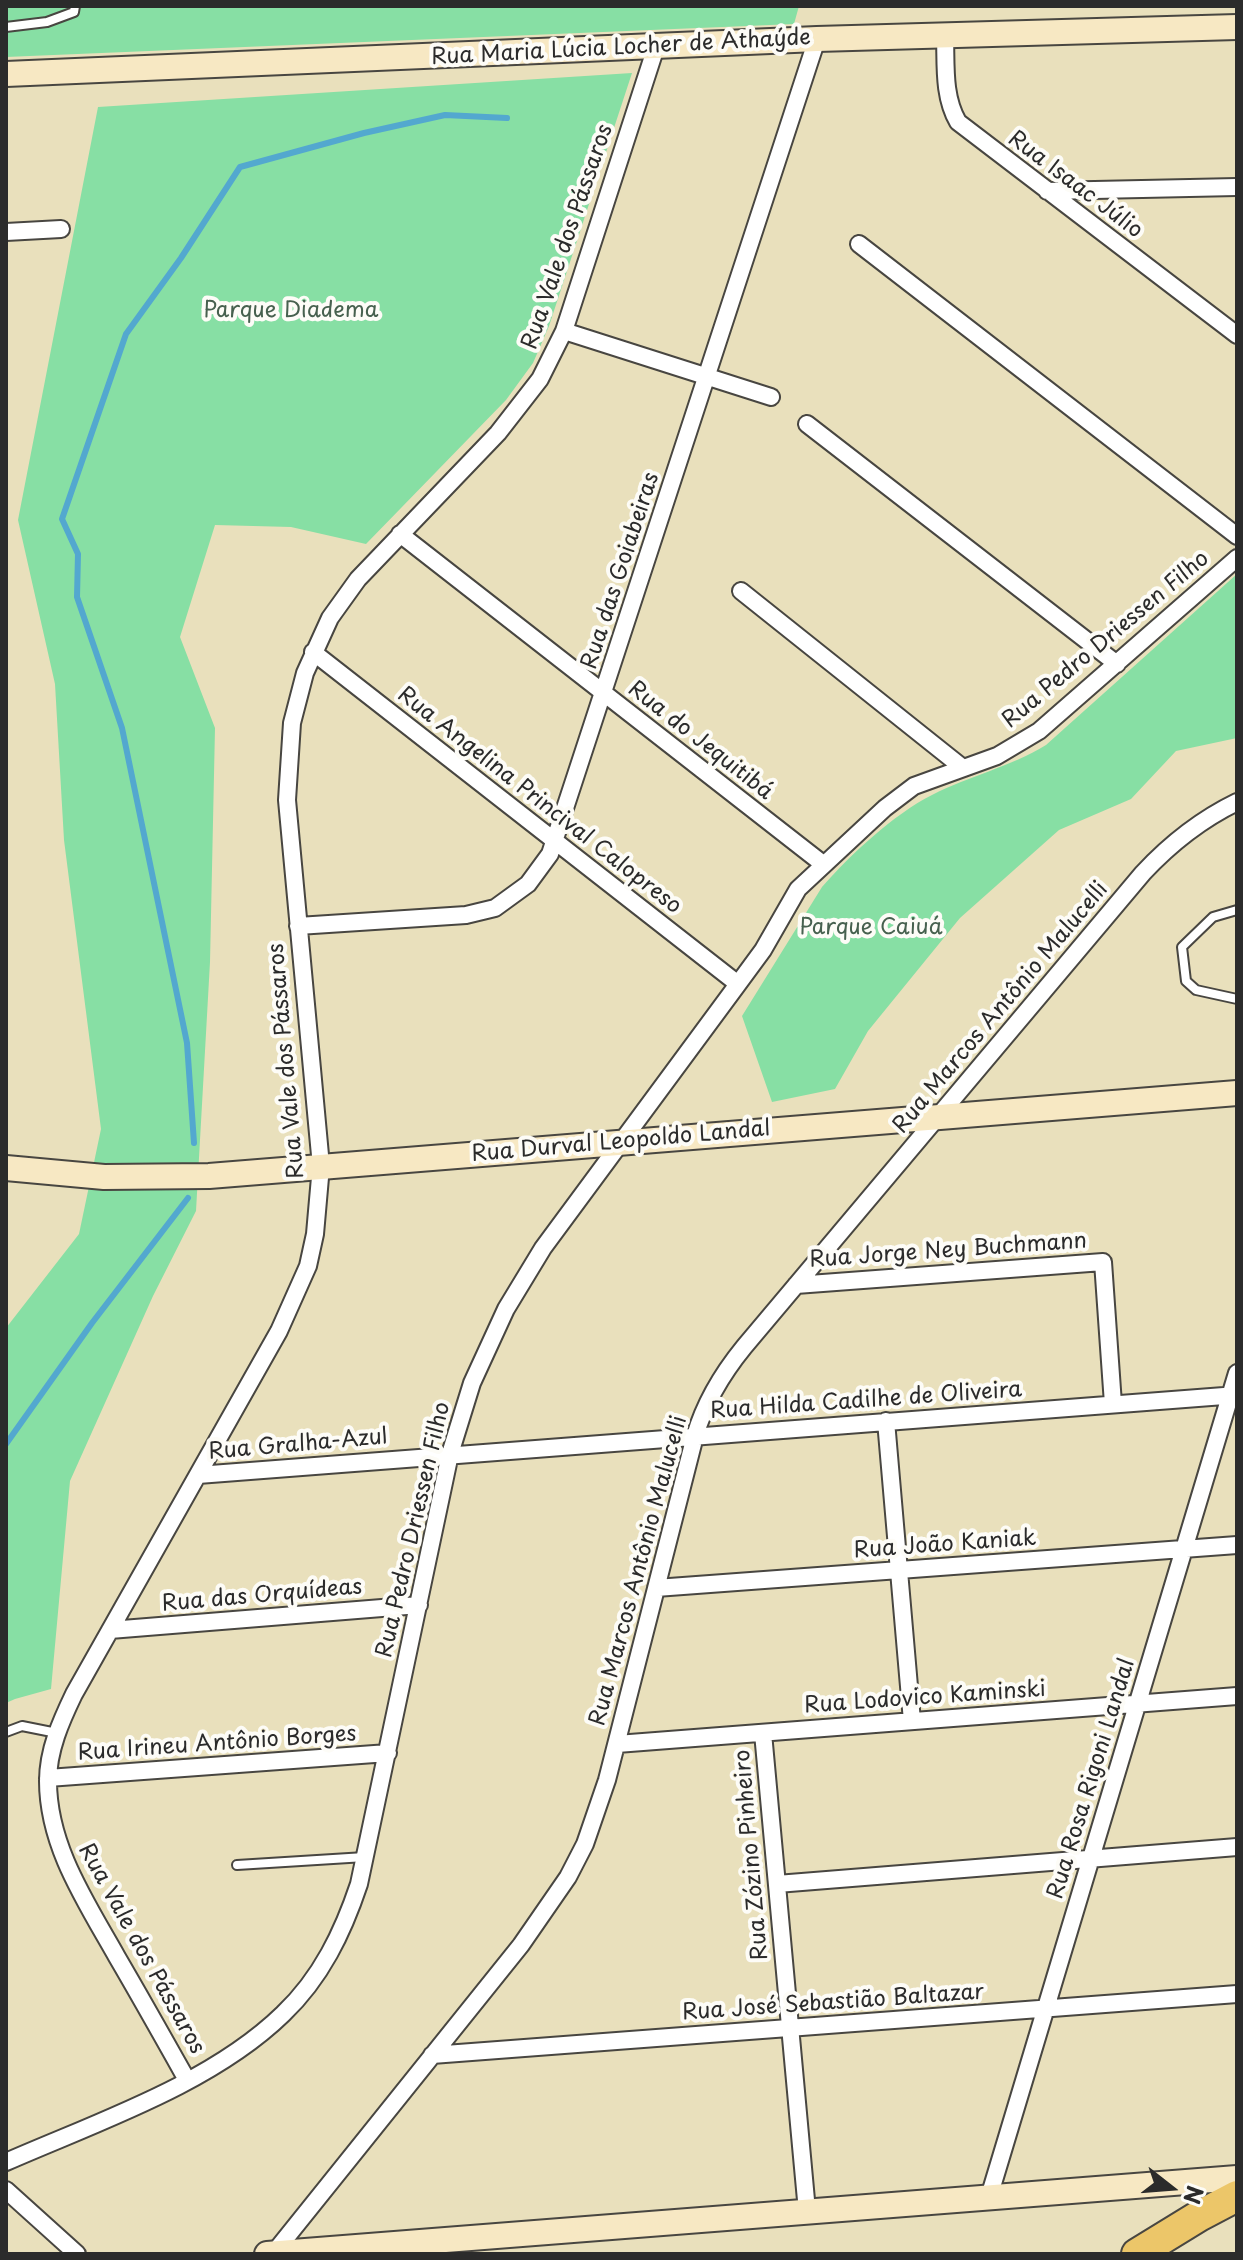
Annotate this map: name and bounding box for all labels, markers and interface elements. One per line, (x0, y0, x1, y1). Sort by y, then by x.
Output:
street label: Rua Maria Lúcia Locher de Athaýde (430, 25, 812, 71)
street label: Rua Vale dos Pássaros (517, 121, 619, 353)
street label: Rua Isaac Júlio (1002, 126, 1148, 244)
park label: Parque Diadema (204, 298, 378, 324)
street label: Rua das Goiabeiras (577, 469, 665, 673)
street label: Rua Pedro Driessen Filho (997, 546, 1215, 734)
street label: Rua do Jequitibá (622, 676, 778, 806)
street label: Rua Angelina Princival Calopreso (392, 682, 686, 920)
street label: Rua Marcos Antônio Malucelli (888, 877, 1114, 1139)
park label: Parque Caiuá (800, 915, 942, 941)
street label: Rua Vale dos Pássaros (264, 942, 310, 1180)
street label: Rua Durval Leopoldo Landal (470, 1116, 772, 1168)
street label: Rua Jorge Ney Buchmann (808, 1228, 1088, 1274)
street label: Rua Hilda Cadilhe de Oliveira (709, 1377, 1023, 1425)
street label: Rua Pedro Driessen Filho (372, 1400, 456, 1660)
street label: Rua Marcos Antônio Malucelli (585, 1413, 693, 1729)
street label: Rua Gralha-Azul (207, 1424, 389, 1466)
street label: Rua João Kaniak (853, 1525, 1037, 1565)
street label: Rua das Orquídeas (161, 1574, 363, 1618)
street label: Rua Rosa Rigoni Landal (1043, 1656, 1141, 1902)
street label: Rua Lodovico Kaminski (803, 1676, 1047, 1720)
street label: Rua Irineu Antônio Borges (77, 1721, 357, 1767)
street label: Rua Zózino Pinheiro (730, 1749, 774, 1961)
street label: Rua Vale dos Pássaros (72, 1839, 210, 2059)
street label: Rua José Sebastião Baltazar (681, 1979, 985, 2027)
north arrow (1131, 2148, 1211, 2228)
text: N (1176, 2182, 1213, 2208)

